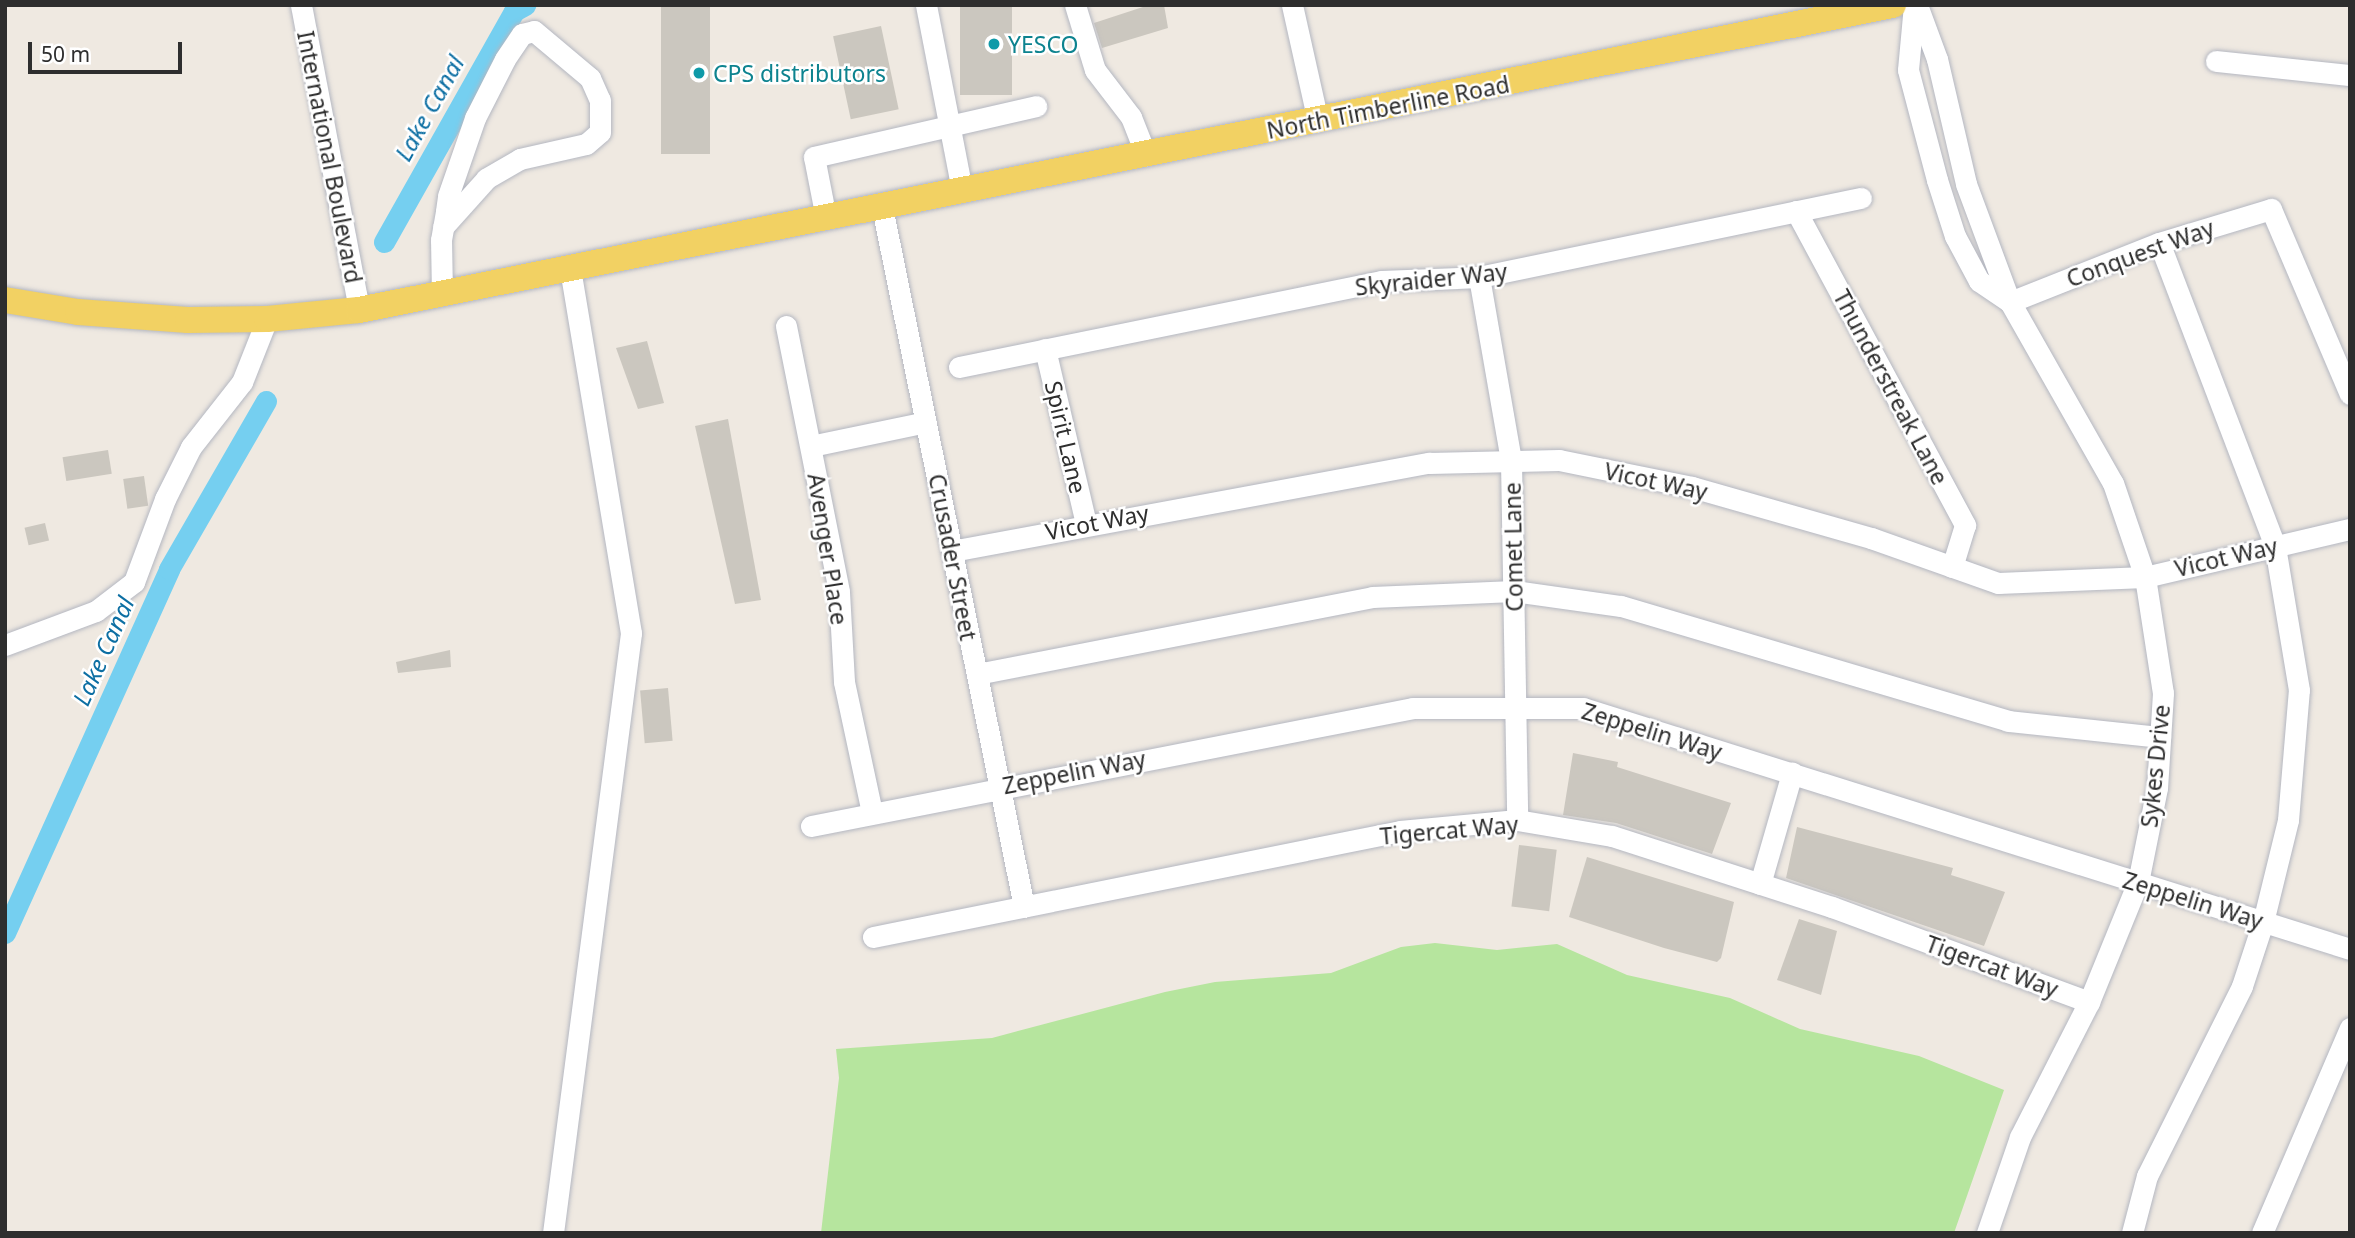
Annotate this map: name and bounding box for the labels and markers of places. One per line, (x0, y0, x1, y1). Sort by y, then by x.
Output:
place label: YESCO (1008, 30, 1078, 58)
marker: YESCO (986, 36, 1002, 52)
place label: CPS distributors (713, 59, 886, 87)
marker: CPS distributors (691, 65, 707, 81)

